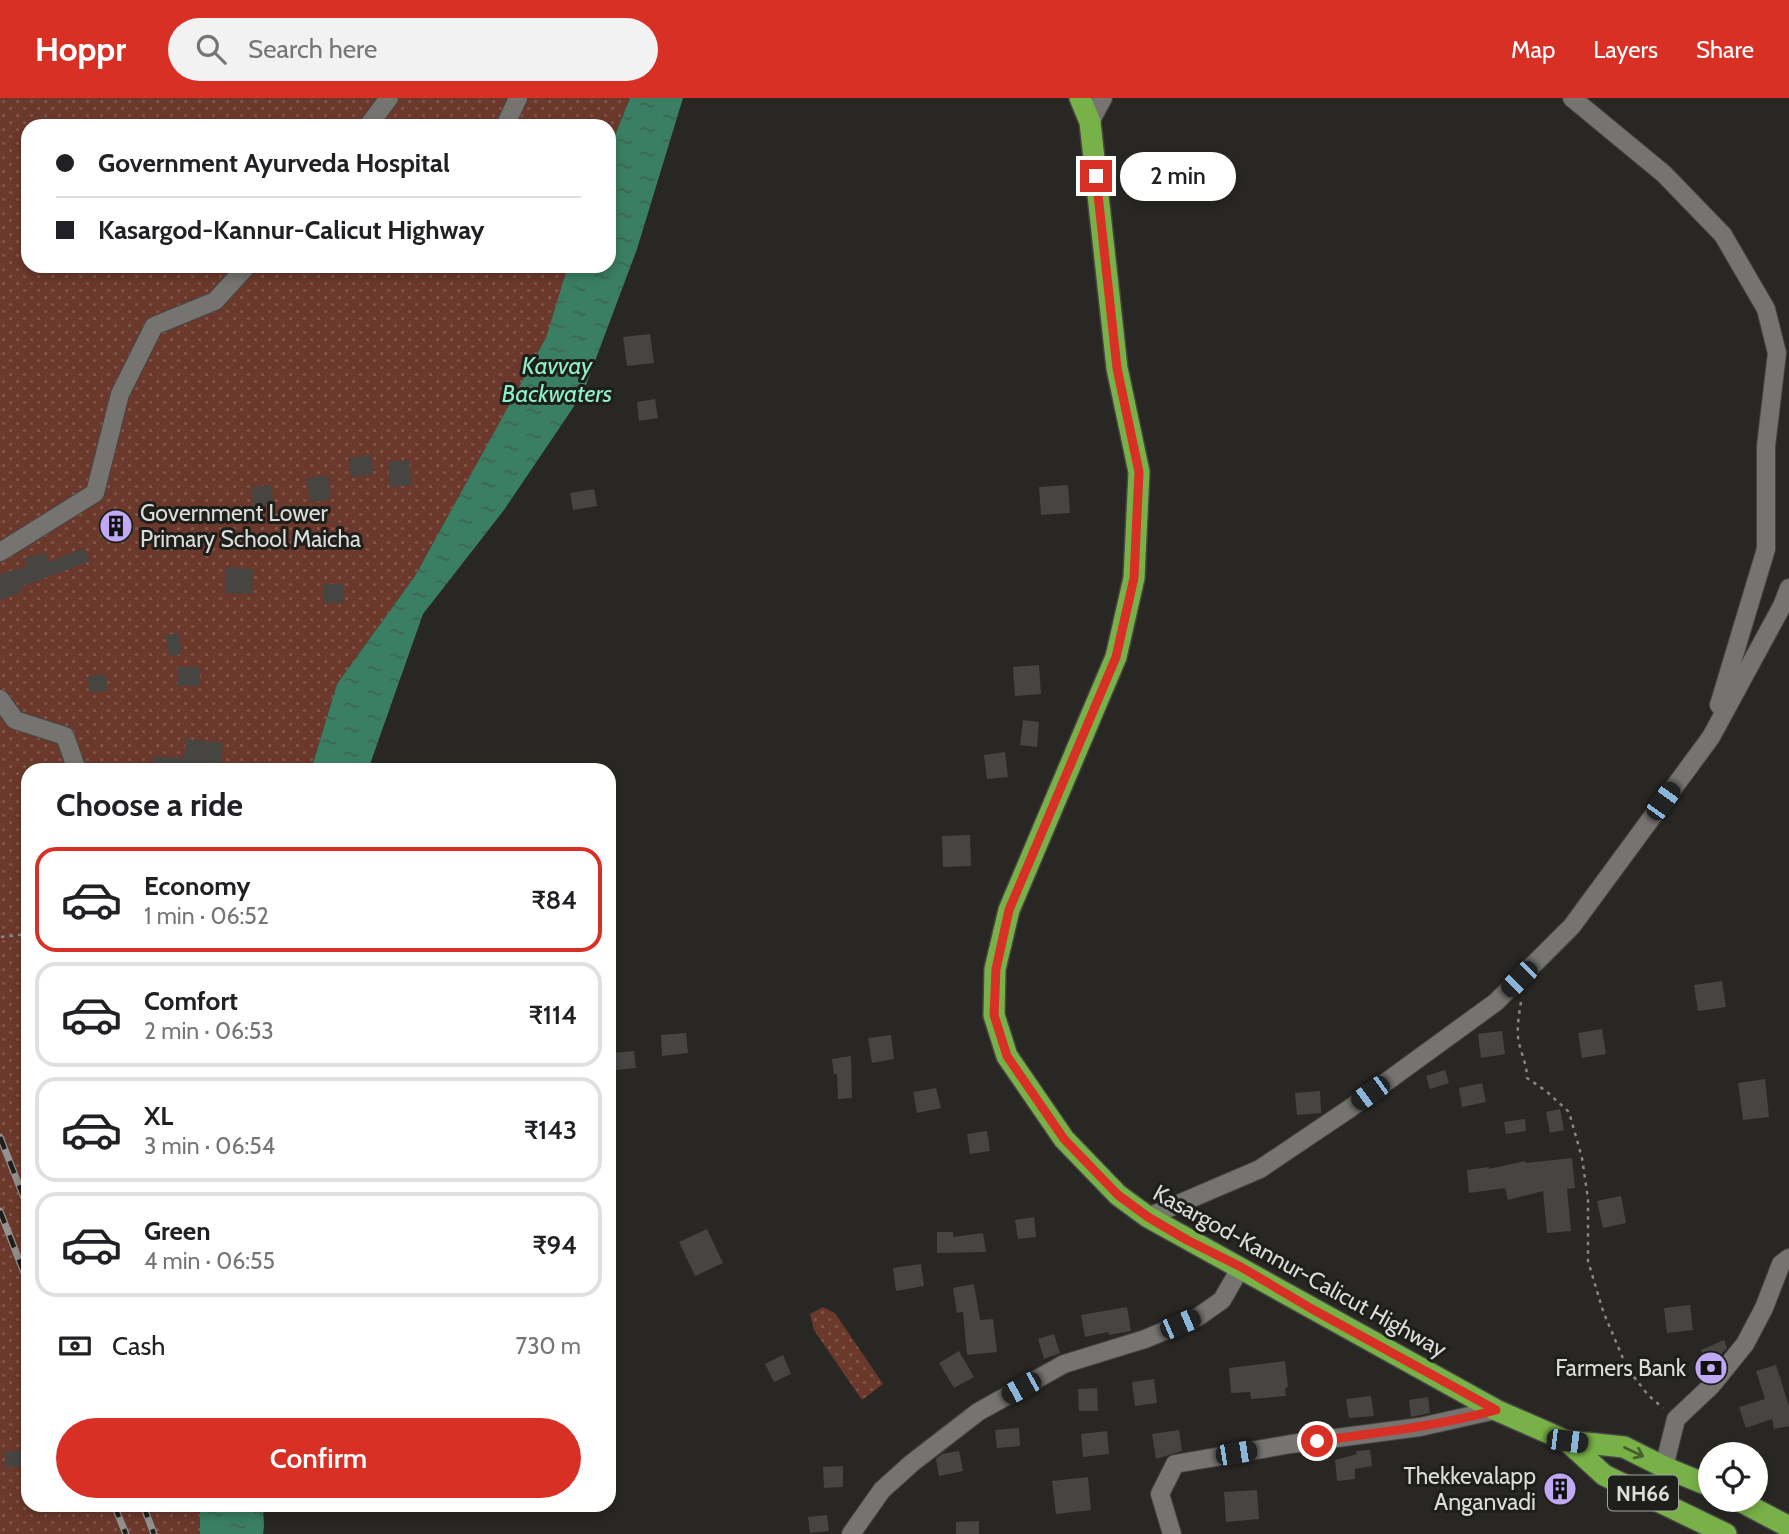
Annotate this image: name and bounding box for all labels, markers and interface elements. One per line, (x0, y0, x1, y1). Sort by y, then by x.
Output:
search box (168, 18, 658, 81)
text: Hoppr (35, 29, 126, 69)
icon: search (192, 30, 230, 68)
text: Search here (248, 33, 377, 65)
text: Map (1511, 35, 1555, 64)
text: Layers (1593, 35, 1658, 64)
text: Share (1696, 35, 1754, 64)
text: Government Ayurveda Hospital (98, 147, 450, 179)
callout: 2 min (1120, 152, 1236, 200)
route end (1080, 160, 1112, 192)
text: 2 min (1150, 162, 1206, 190)
text: Kasargod-Kannur-Calicut Highway (98, 214, 485, 246)
water label: Kavvay Backwaters (502, 351, 612, 408)
place label: Government Lower Primary School Maicha (140, 499, 361, 553)
building icon: Government Lower Primary School Maicha (97, 507, 135, 545)
car (1643, 778, 1684, 824)
text: Choose a ride (56, 785, 243, 824)
icon: car (60, 868, 123, 931)
text: Economy (144, 870, 250, 902)
text: ₹84 (532, 884, 577, 916)
text: 1 min · 06:52 (144, 902, 269, 930)
car (1497, 957, 1542, 1001)
icon: car (60, 983, 123, 1046)
text: Comfort (144, 985, 238, 1017)
text: ₹114 (529, 999, 577, 1031)
text: 2 min · 06:53 (144, 1017, 274, 1045)
car (1347, 1072, 1394, 1114)
icon: car (60, 1098, 123, 1161)
text: XL (144, 1100, 173, 1132)
text: ₹143 (524, 1114, 577, 1146)
text: 3 min · 06:54 (144, 1132, 275, 1160)
street label: Kasargod-Kannur-Calicut Highway (1148, 1179, 1452, 1364)
icon: car (60, 1213, 123, 1276)
text: Green (144, 1215, 211, 1247)
text: ₹94 (533, 1229, 577, 1261)
text: 4 min · 06:55 (144, 1247, 275, 1275)
car (1157, 1306, 1204, 1342)
icon: cash (56, 1327, 94, 1365)
text: Cash (112, 1330, 165, 1362)
text: 730 m (516, 1332, 581, 1360)
bank icon: Farmers Bank (1692, 1349, 1730, 1387)
place label: Farmers Bank (1555, 1354, 1687, 1382)
car (998, 1369, 1045, 1407)
button: Confirm (56, 1418, 581, 1498)
route start (1301, 1425, 1333, 1457)
car (1545, 1428, 1590, 1454)
car (1214, 1439, 1259, 1467)
map controls (1698, 1442, 1768, 1512)
button: locate (1698, 1442, 1768, 1512)
one-way arrow (1623, 1447, 1644, 1460)
place label: Thekkevalapp Anganvadi (1404, 1462, 1536, 1516)
building icon: Thekkevalapp Anganvadi (1541, 1470, 1579, 1508)
road number: NH66 (1608, 1476, 1678, 1510)

